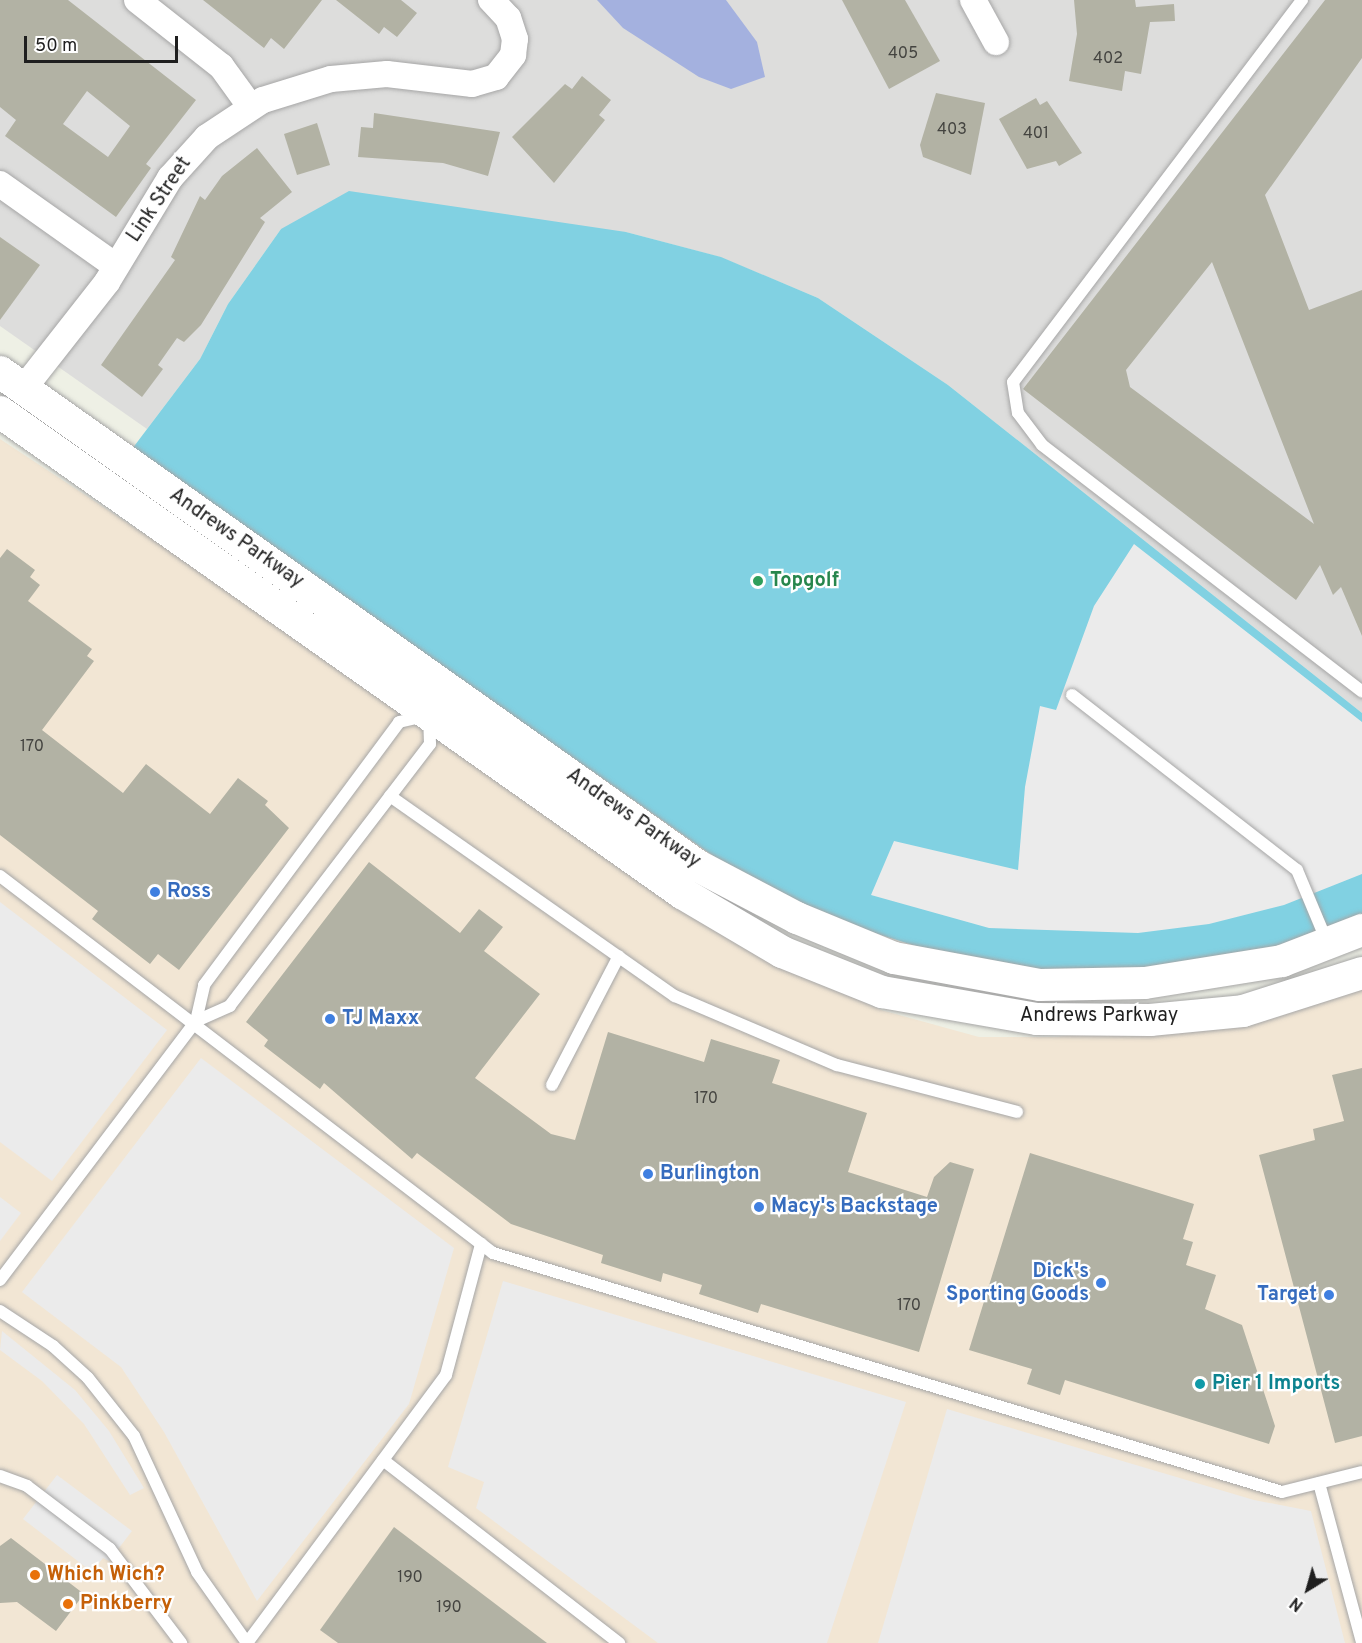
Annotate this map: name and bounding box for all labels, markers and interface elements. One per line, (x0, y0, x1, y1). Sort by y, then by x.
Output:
scale bar (27, 24, 182, 62)
text: 50 m (35, 35, 77, 58)
house number: 405 (888, 44, 918, 64)
house number: 402 (1093, 49, 1123, 69)
house number: 403 (937, 120, 967, 140)
house number: 401 (1023, 124, 1049, 144)
street label: Link Street (123, 153, 197, 247)
street label: Andrews Parkway (164, 484, 308, 594)
place label: Topgolf (770, 569, 839, 593)
marker: Topgolf (751, 574, 765, 588)
house number: 170 (20, 737, 44, 757)
street label: Andrews Parkway (561, 764, 705, 874)
place label: Ross (167, 880, 211, 904)
marker: Ross (148, 885, 162, 899)
street label: Andrews Parkway (1020, 1004, 1178, 1028)
place label: TJ Maxx (342, 1007, 419, 1031)
marker: TJ Maxx (323, 1012, 337, 1026)
house number: 170 (694, 1089, 718, 1109)
place label: Burlington (660, 1162, 760, 1186)
marker: Burlington (641, 1167, 655, 1181)
place label: Macy's Backstage (771, 1195, 938, 1219)
marker: Macy's Backstage (752, 1200, 766, 1214)
place label: Dick's Sporting Goods (946, 1260, 1089, 1307)
marker: Dick's Sporting Goods (1094, 1276, 1108, 1290)
place label: Target (1257, 1283, 1317, 1307)
marker: Target (1322, 1288, 1336, 1302)
house number: 170 (897, 1296, 921, 1316)
place label: Pier 1 Imports (1212, 1372, 1340, 1396)
marker: Pier 1 Imports (1193, 1377, 1207, 1391)
north arrow (1278, 1559, 1338, 1619)
place label: Which Wich? (47, 1563, 165, 1587)
marker: Which Wich? (28, 1568, 42, 1582)
house number: 190 (397, 1568, 423, 1588)
place label: Pinkberry (80, 1592, 172, 1616)
text: N (1287, 1592, 1308, 1615)
marker: Pinkberry (61, 1597, 75, 1611)
house number: 190 (436, 1598, 462, 1618)

